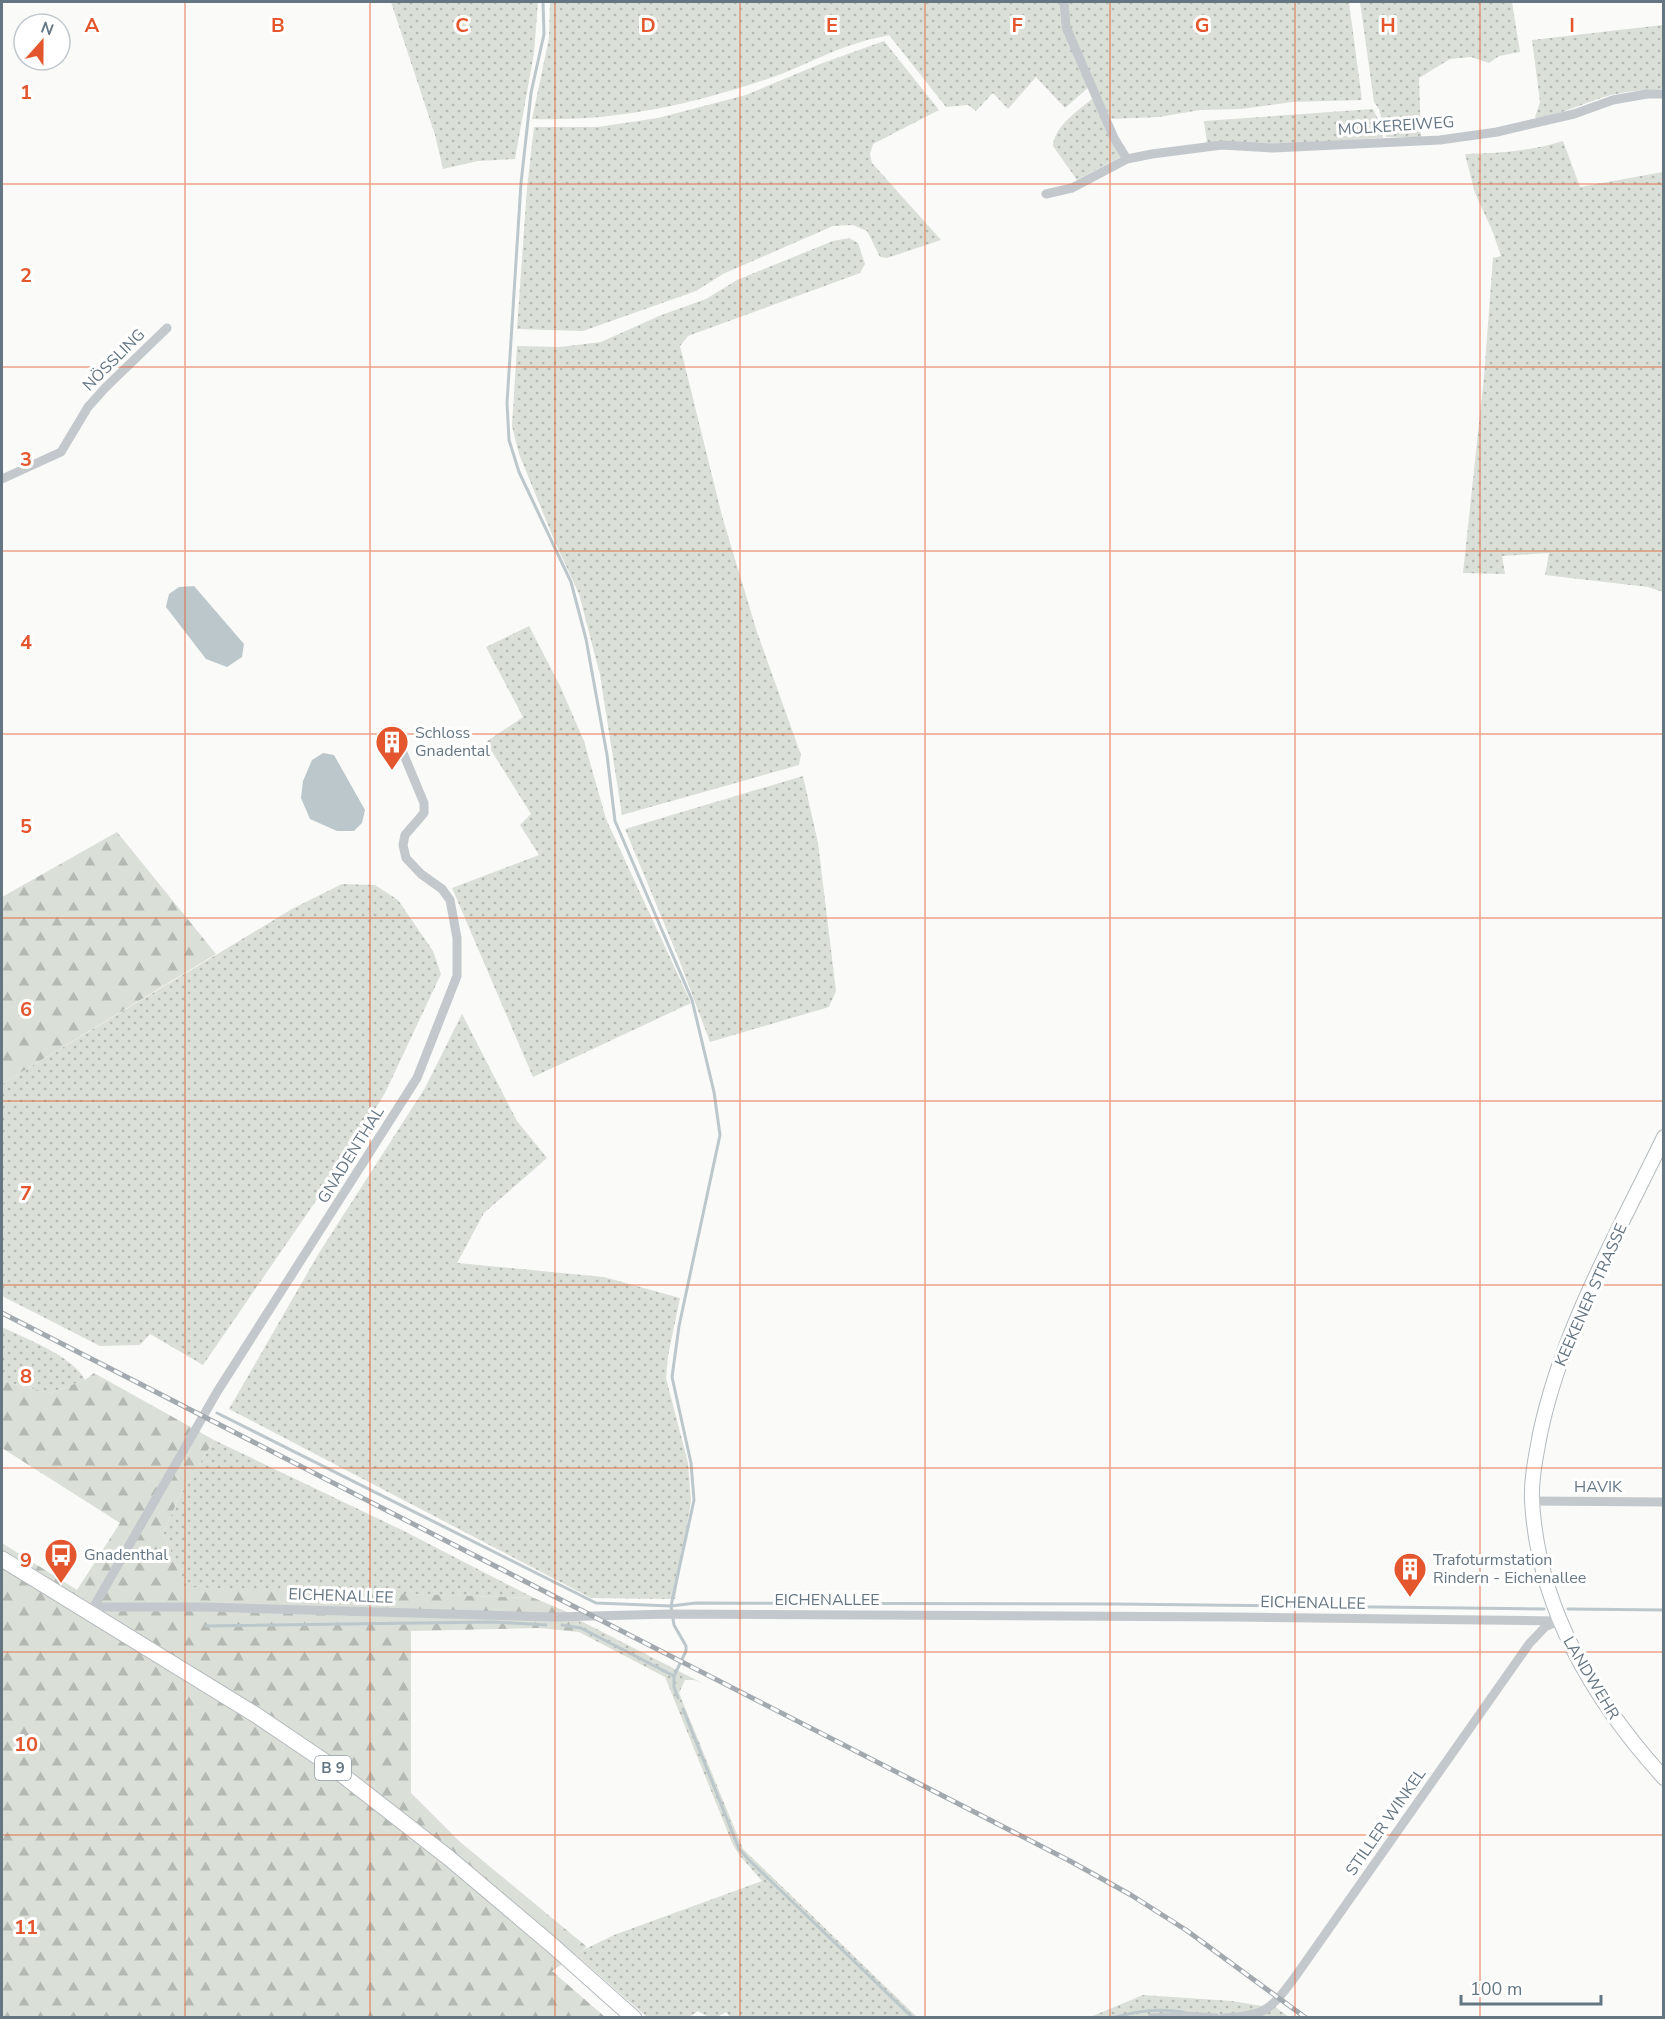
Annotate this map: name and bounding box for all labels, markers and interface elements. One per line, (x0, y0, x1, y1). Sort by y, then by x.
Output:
north arrow (12, 12, 72, 72)
text: A (85, 12, 100, 39)
text: B (271, 12, 285, 39)
text: C (455, 12, 469, 39)
text: D (640, 12, 656, 39)
text: E (826, 12, 838, 39)
text: F (1011, 12, 1023, 39)
text: G (1195, 12, 1209, 39)
text: H (1380, 12, 1396, 39)
text: I (1569, 12, 1575, 39)
text: N (37, 17, 57, 41)
text: 1 (20, 79, 32, 106)
street label: MOLKEREIWEG (1337, 111, 1455, 141)
text: 2 (20, 262, 32, 289)
street label: NÖSSLING (78, 324, 150, 396)
text: 3 (20, 446, 32, 473)
text: 4 (20, 629, 32, 656)
place label: Schloss Gnadental (415, 722, 490, 762)
building icon: Schloss Gnadental (374, 724, 410, 771)
text: 5 (20, 813, 32, 840)
text: 6 (20, 996, 32, 1023)
street label: GNADENTHAL (312, 1102, 390, 1208)
text: 7 (20, 1180, 32, 1207)
street label: KEEKENER STRASSE (1550, 1220, 1632, 1370)
text: 8 (20, 1363, 32, 1390)
street label: HAVIK (1574, 1476, 1623, 1498)
bus stop icon: Gnadenthal (43, 1537, 79, 1584)
place label: Gnadenthal (84, 1544, 168, 1566)
text: 9 (20, 1547, 32, 1574)
place label: Trafoturmstation Rindern - Eichenallee (1433, 1549, 1586, 1589)
building icon: Trafoturmstation Rindern - Eichenallee (1392, 1551, 1428, 1598)
street label: EICHENALLEE (288, 1583, 394, 1609)
street label: EICHENALLEE (774, 1589, 880, 1611)
street label: EICHENALLEE (1260, 1591, 1366, 1615)
street label: LANDWEHR (1558, 1632, 1625, 1724)
text: 10 (14, 1731, 38, 1758)
road number: B 9 (315, 1756, 351, 1780)
street label: STILLER WINKEL (1341, 1764, 1431, 1880)
text: 11 (14, 1914, 38, 1941)
scale bar (1461, 1968, 1600, 2006)
text: 100 m (1470, 1977, 1522, 2001)

